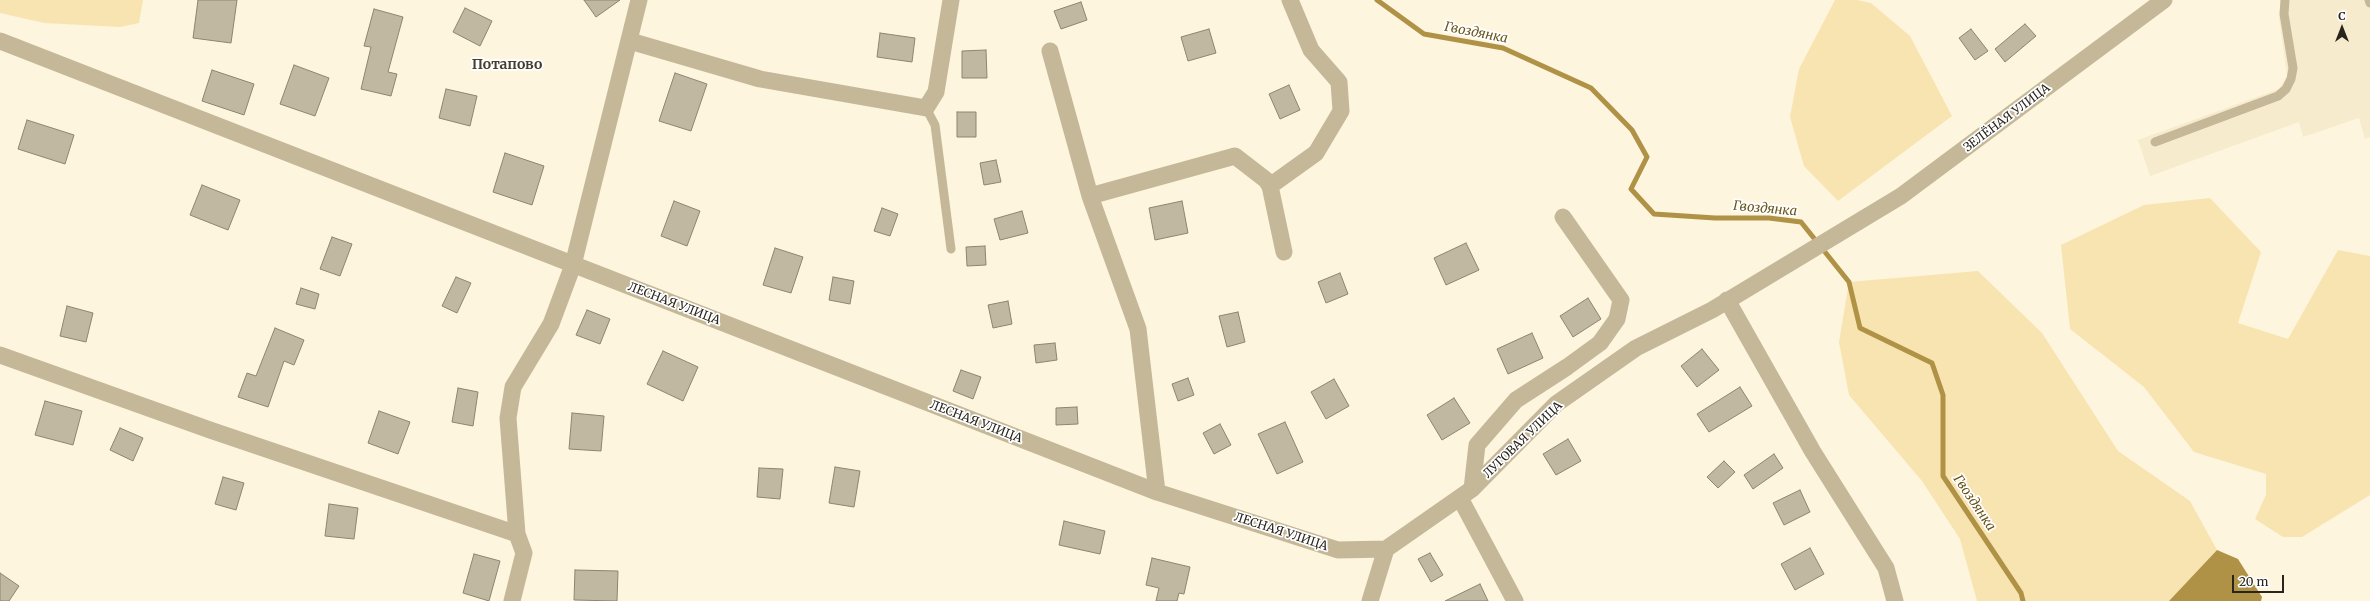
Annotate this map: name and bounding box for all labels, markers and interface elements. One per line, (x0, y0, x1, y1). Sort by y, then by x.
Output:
north arrow (2322, 8, 2362, 48)
text: С (2338, 9, 2346, 23)
water label: Гвоздянка (1443, 19, 1509, 47)
district label: Потапово (472, 57, 542, 73)
street label: ЗЕЛЁНАЯ УЛИЦА (1961, 81, 2053, 155)
water label: Гвоздянка (1732, 198, 1798, 220)
street label: ЛЕСНАЯ УЛИЦА (626, 280, 722, 328)
street label: ЛЕСНАЯ УЛИЦА (928, 398, 1024, 446)
street label: ЛУГОВАЯ УЛИЦА (1481, 399, 1565, 481)
water label: Гвоздянка (1950, 472, 1998, 534)
street label: ЛЕСНАЯ УЛИЦА (1232, 510, 1330, 554)
scale bar (2234, 567, 2286, 593)
text: 20 m (2239, 574, 2268, 589)

